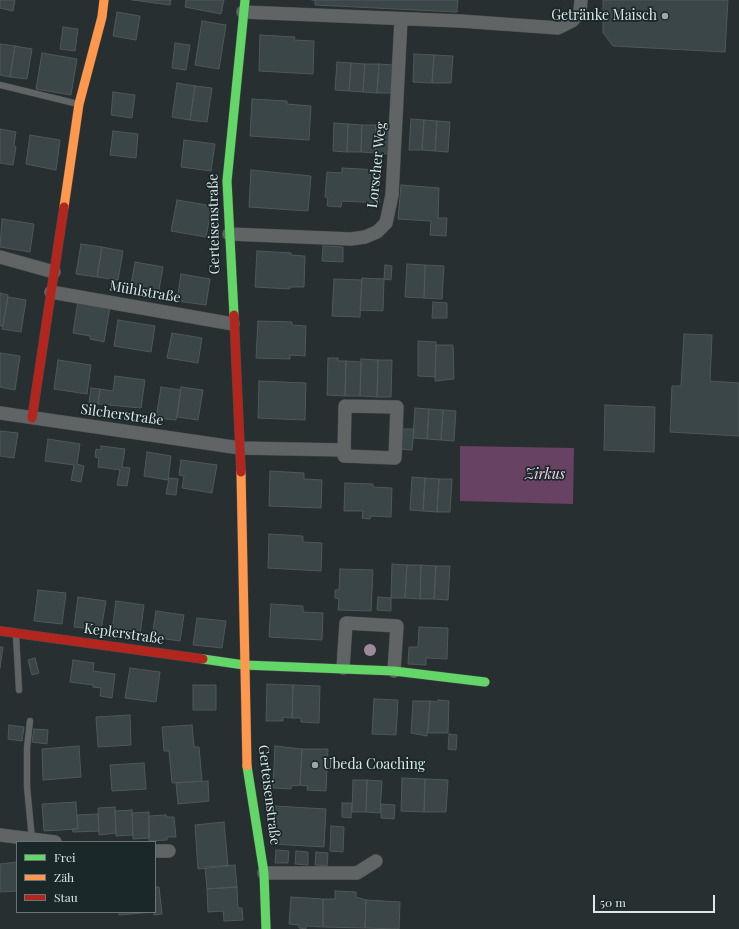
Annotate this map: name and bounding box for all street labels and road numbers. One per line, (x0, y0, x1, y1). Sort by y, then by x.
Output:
street label: Lorscher Weg (364, 121, 390, 209)
street label: Gerteisenstraße (205, 174, 223, 274)
street label: Mühlstraße (108, 277, 182, 307)
street label: Silcherstraße (79, 401, 165, 429)
street label: Keplerstraße (83, 620, 165, 648)
street label: Gerteisenstraße (255, 744, 283, 846)

